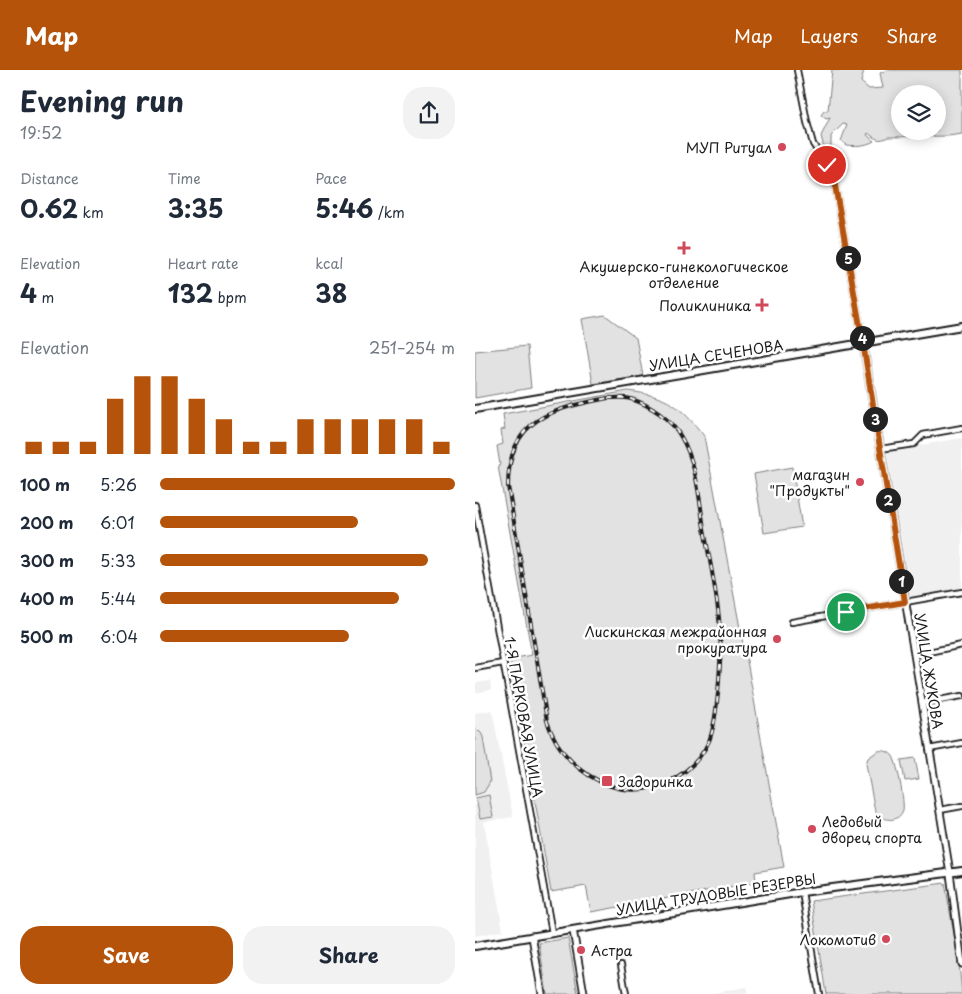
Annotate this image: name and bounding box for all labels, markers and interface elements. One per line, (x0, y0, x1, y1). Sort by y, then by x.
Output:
text: Map (25, 17, 78, 53)
text: Map (734, 22, 773, 49)
text: Layers (801, 22, 858, 49)
text: Share (886, 22, 937, 49)
text: Evening run (20, 79, 184, 122)
map controls (891, 85, 946, 140)
button: layers (891, 85, 946, 140)
button: share (403, 87, 455, 139)
text: 19:52 (20, 120, 62, 144)
place label: МУП Ритуал (686, 137, 772, 158)
marker: МУП Ритуал (776, 141, 788, 153)
pin (806, 144, 848, 186)
icon: check (813, 151, 841, 179)
text: Distance (20, 168, 79, 189)
text: Time (168, 168, 201, 189)
text: Pace (315, 168, 347, 189)
text: 0.62 (20, 189, 78, 227)
text: 3:35 (168, 189, 224, 227)
text: 5:46 (315, 189, 373, 227)
text: km (78, 202, 104, 223)
text: /km (373, 202, 405, 223)
marker: Акушерско-гинекологическое отделение (677, 241, 691, 255)
pin: 5 (835, 246, 861, 270)
text: 5 (844, 248, 853, 269)
text: Elevation (20, 253, 80, 274)
text: Heart rate (168, 253, 238, 274)
text: kcal (315, 253, 343, 274)
place label: Акушерско-гинекологическое отделение (579, 256, 789, 293)
text: 4 (20, 274, 37, 312)
text: 132 (168, 274, 213, 312)
text: 38 (315, 274, 347, 312)
text: m (37, 287, 54, 308)
text: bpm (213, 287, 247, 308)
place label: Поликлиника (659, 295, 751, 316)
marker: Поликлиника (755, 298, 769, 312)
pin: 4 (849, 326, 875, 350)
text: 4 (858, 328, 867, 349)
street label: УЛИЦА СЕЧЕНОВА (647, 334, 785, 376)
text: Elevation (20, 335, 89, 359)
text: 251–254 m (369, 335, 455, 359)
pin: 3 (863, 406, 887, 432)
text: 3 (871, 409, 880, 430)
place label: магазин "Продукты" (769, 464, 850, 501)
text: 100 m (20, 472, 70, 496)
text: 5:26 (100, 472, 137, 496)
marker: магазин "Продукты" (854, 476, 866, 488)
pin: 2 (875, 488, 901, 512)
text: 2 (884, 490, 893, 511)
text: 200 m (20, 510, 74, 534)
text: 6:01 (100, 510, 135, 534)
text: 300 m (20, 548, 74, 572)
text: 5:33 (100, 548, 136, 572)
pin: 1 (889, 568, 913, 594)
text: 1 (898, 571, 905, 592)
text: 400 m (20, 586, 74, 610)
text: 5:44 (100, 586, 136, 610)
pin (825, 591, 867, 633)
icon: arrive (832, 598, 860, 626)
street label: УЛИЦА ЖУКОВА (909, 612, 949, 730)
place label: Лискинская межрайонная прокуратура (585, 621, 767, 658)
text: 500 m (20, 624, 73, 648)
text: 6:04 (100, 624, 138, 648)
marker: Лискинская межрайонная прокуратура (771, 633, 783, 645)
street label: 1-Я ПАРКОВАЯ УЛИЦА (500, 635, 549, 799)
place label: Задоринка (618, 771, 693, 792)
marker: Задоринка (600, 774, 614, 788)
place label: Ледовый дворец спорта (822, 811, 922, 848)
marker: Ледовый дворец спорта (806, 823, 818, 835)
street label: УЛИЦА ТРУДОВЫЕ РЕЗЕРВЫ (615, 868, 817, 920)
button: Save (20, 926, 233, 984)
button: Share (243, 926, 455, 984)
place label: Локомотив (800, 929, 876, 950)
marker: Локомотив (880, 933, 892, 945)
place label: Астра (591, 940, 633, 961)
marker: Астра (575, 944, 587, 956)

